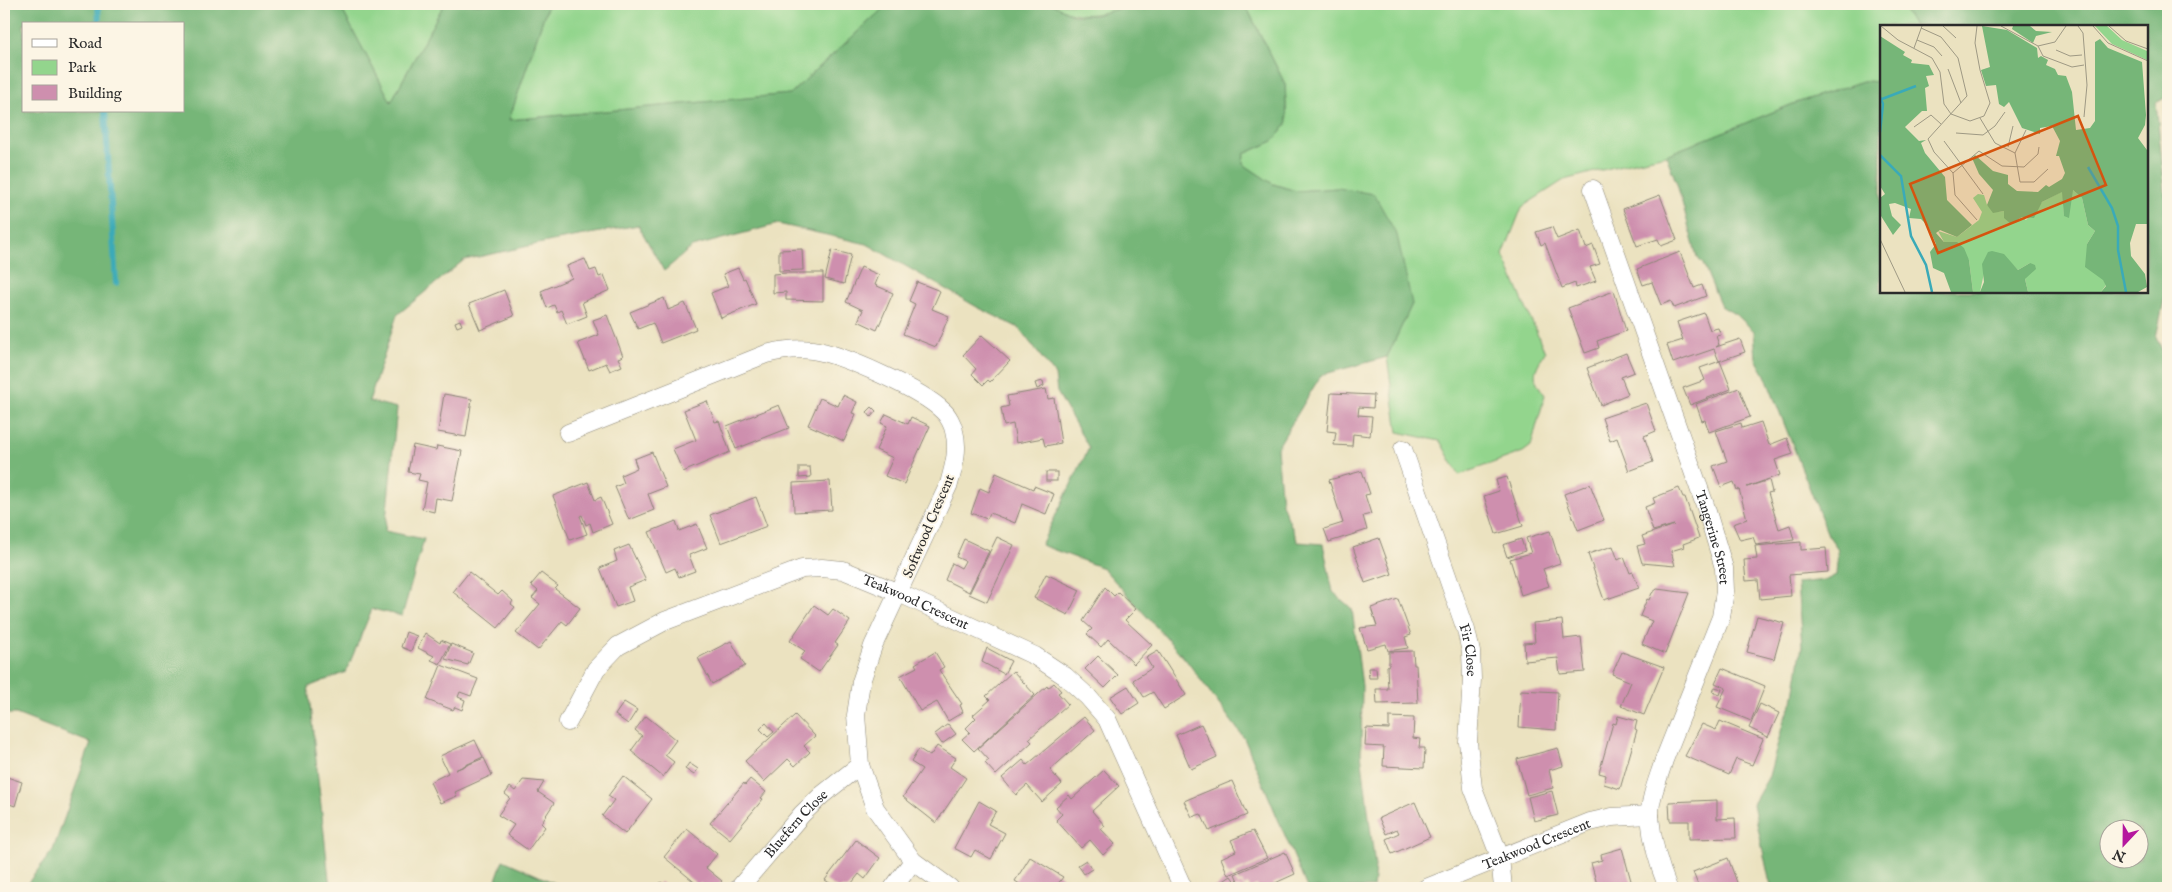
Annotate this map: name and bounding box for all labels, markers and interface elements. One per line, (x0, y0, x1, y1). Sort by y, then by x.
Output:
legend (22, 22, 185, 112)
inset map (1880, 25, 2147, 292)
text: Road (68, 34, 103, 53)
text: Park (68, 58, 98, 77)
text: Building (68, 84, 123, 103)
street label: Softwood Crescent (899, 472, 959, 581)
street label: Tangerine Street (1691, 488, 1733, 585)
street label: Teakwood Crescent (860, 571, 972, 634)
street label: Fir Close (1454, 621, 1480, 677)
street label: Bluefern Close (761, 786, 832, 862)
street label: Teakwood Crescent (1480, 815, 1594, 874)
north arrow (2100, 820, 2150, 870)
text: N (2111, 845, 2129, 866)

